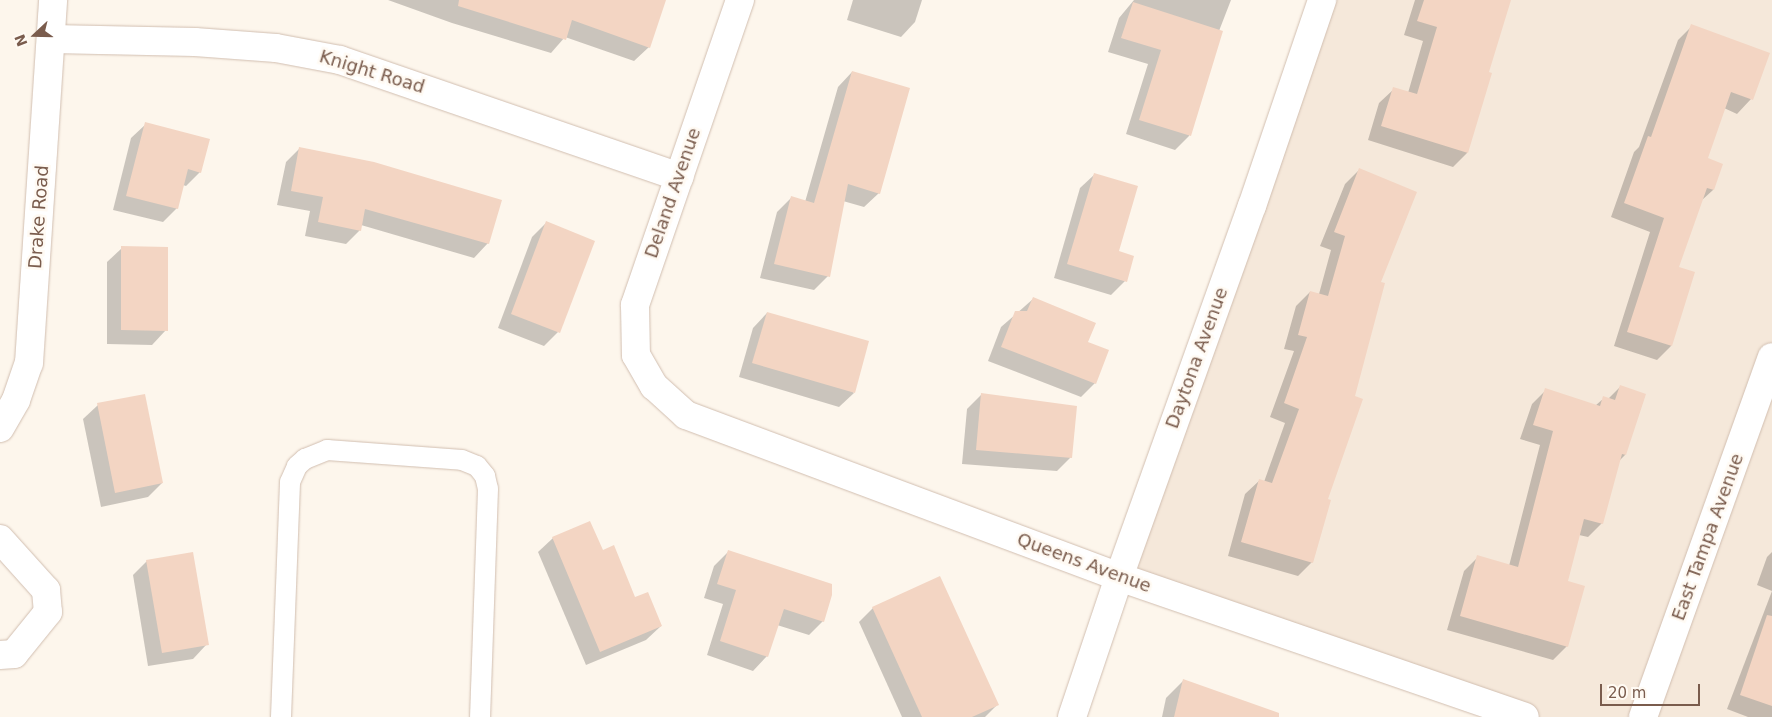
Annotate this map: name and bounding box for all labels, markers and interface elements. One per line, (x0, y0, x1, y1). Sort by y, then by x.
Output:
north arrow (10, 10, 60, 60)
text: N (11, 32, 31, 49)
street label: Knight Road (317, 46, 427, 98)
street label: Deland Avenue (641, 125, 705, 261)
street label: Drake Road (25, 164, 53, 270)
street label: Daytona Avenue (1161, 284, 1233, 432)
street label: East Tampa Avenue (1668, 451, 1748, 623)
street label: Queens Avenue (1014, 529, 1154, 597)
scale bar (1602, 674, 1702, 706)
text: 20 m (1608, 684, 1646, 702)

